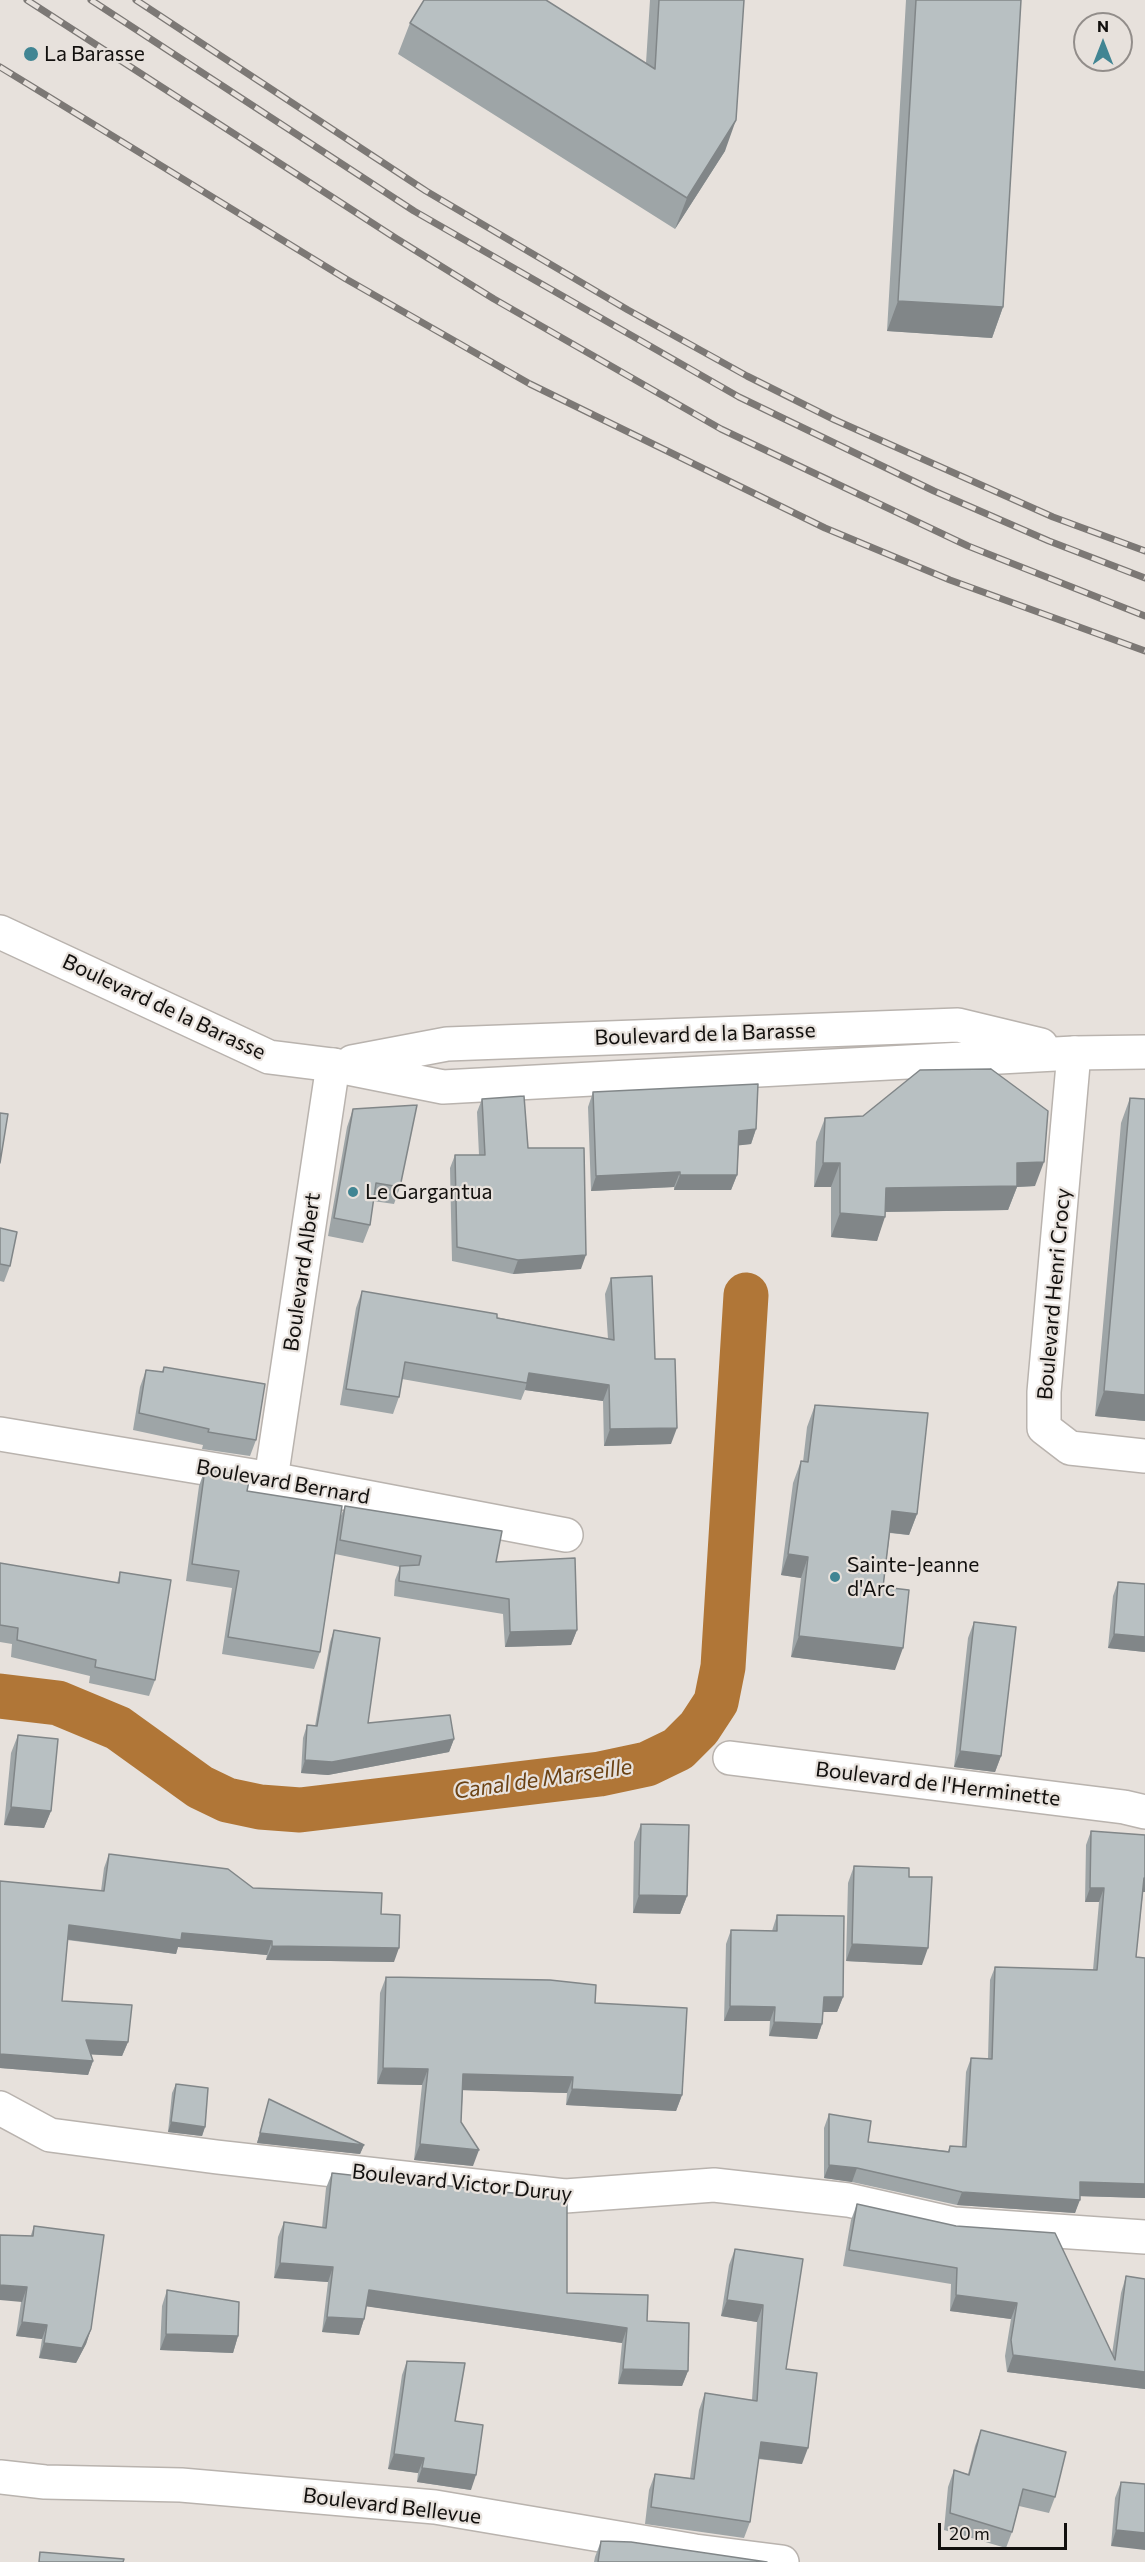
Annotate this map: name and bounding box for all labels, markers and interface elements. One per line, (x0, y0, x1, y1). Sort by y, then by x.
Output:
north arrow (1073, 12, 1133, 72)
text: N (1097, 16, 1109, 35)
place label: La Barasse (44, 41, 145, 67)
marker: La Barasse (22, 45, 40, 63)
street label: Boulevard de la Barasse (58, 949, 270, 1065)
street label: Boulevard de la Barasse (594, 1018, 816, 1050)
place label: Le Gargantua (365, 1179, 492, 1205)
marker: Le Gargantua (346, 1185, 360, 1199)
street label: Boulevard Henri Crocy (1032, 1187, 1076, 1401)
street label: Boulevard Albert (278, 1191, 326, 1353)
street label: Boulevard Bernard (194, 1454, 372, 1510)
place label: Sainte-Jeanne d'Arc (847, 1552, 979, 1602)
marker: Sainte-Jeanne d'Arc (828, 1570, 842, 1584)
water label: Canal de Marseille (452, 1753, 634, 1805)
street label: Boulevard de l'Herminette (814, 1756, 1062, 1812)
street label: Boulevard Victor Duruy (351, 2159, 573, 2207)
street label: Boulevard Bellevue (301, 2483, 483, 2529)
scale bar (941, 2511, 1070, 2549)
text: 20 m (949, 2522, 990, 2544)

